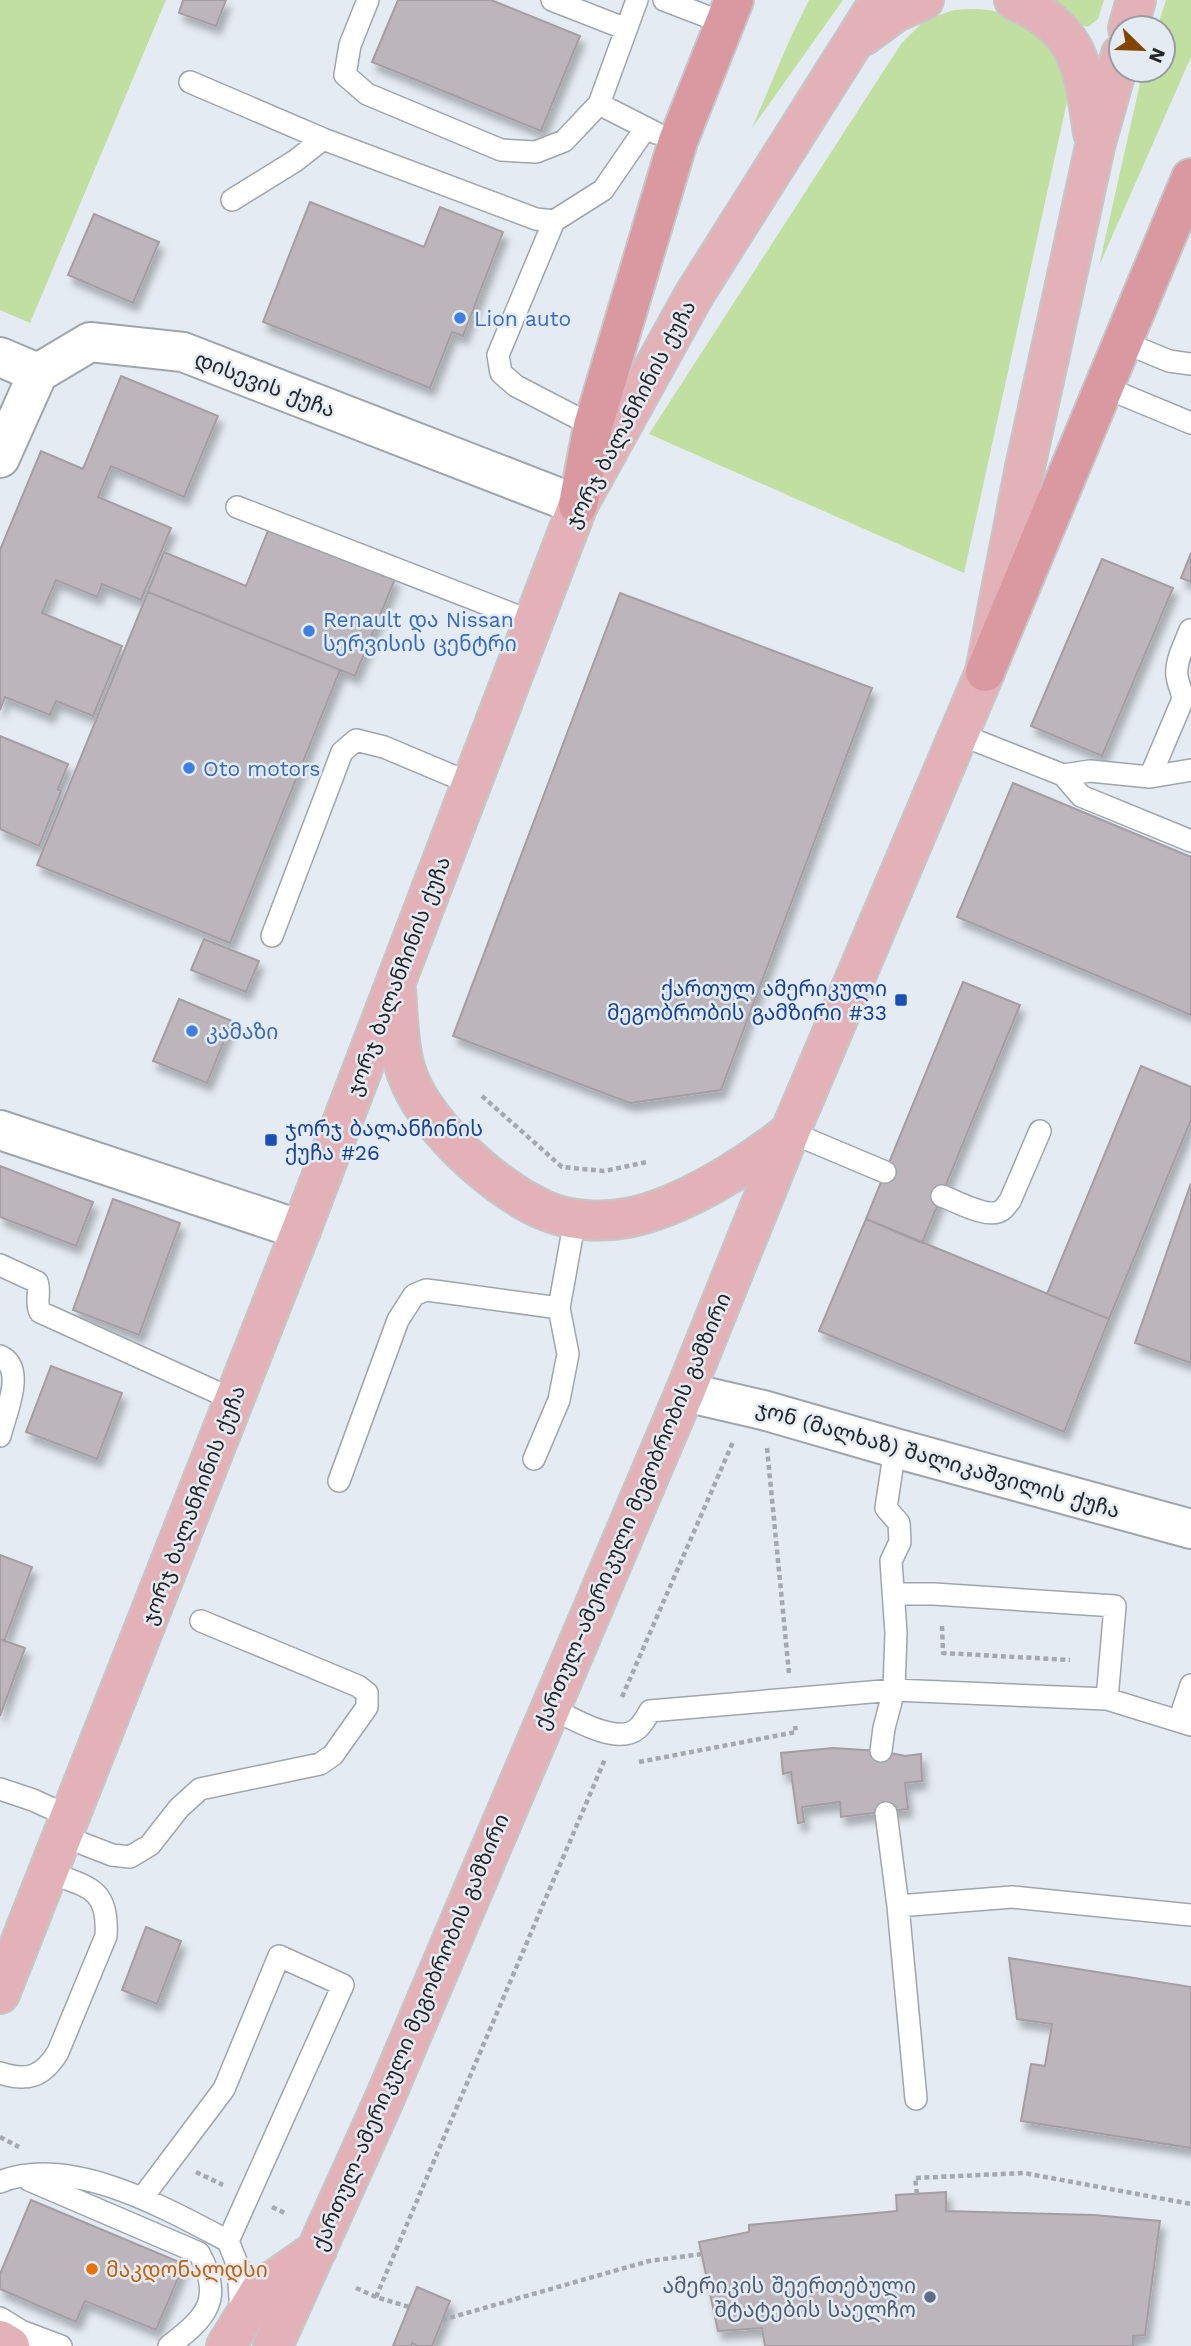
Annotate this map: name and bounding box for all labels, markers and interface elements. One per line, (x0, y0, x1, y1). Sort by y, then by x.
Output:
north arrow (1107, 14, 1177, 84)
text: N (1144, 44, 1171, 66)
street label: ჯორჯ ბალანჩინის ქუჩა (559, 296, 702, 533)
place label: Lion auto (474, 306, 571, 331)
marker: Lion auto (452, 310, 468, 326)
street label: დისევის ქუჩა (191, 346, 339, 423)
place label: Renault და Nissan სერვისის ცენტრი (323, 607, 517, 656)
marker: Renault და Nissan სერვისის ცენტრი (301, 623, 317, 639)
place label: Oto motors (203, 756, 320, 781)
marker: Oto motors (181, 760, 197, 776)
street label: ჯორჯ ბალანჩინის ქუჩა (341, 853, 456, 1099)
place label: ქართულ ამერიკული მეგობრობის გამზირი #33 (607, 976, 887, 1025)
marker: ქართულ ამერიკული მეგობრობის გამზირი #33 (893, 992, 909, 1008)
place label: კამაზი (206, 1019, 278, 1044)
marker: კამაზი (184, 1023, 200, 1039)
place label: ჯორჯ ბალანჩინის ქუჩა #26 (285, 1116, 483, 1165)
marker: ჯორჯ ბალანჩინის ქუჩა #26 (263, 1132, 279, 1148)
street label: ქართულ-ამერიკული მეგობრობის გამზირი (528, 1289, 737, 1734)
street label: ჯორჯ ბალანჩინის ქუჩა (136, 1382, 251, 1628)
street label: ჯონ (მალხაზ) შალიკაშვილის ქუჩა (753, 1395, 1123, 1524)
street label: ქართულ-ამერიკული მეგობრობის გამზირი (306, 1810, 515, 2255)
place label: მაკდონალდსი (106, 2257, 268, 2283)
marker: მაკდონალდსი (84, 2261, 100, 2277)
place label: ამერიკის შეერთებული შტატების საელჩო (663, 2273, 916, 2323)
marker: ამერიკის შეერთებული შტატების საელჩო (922, 2289, 938, 2305)

